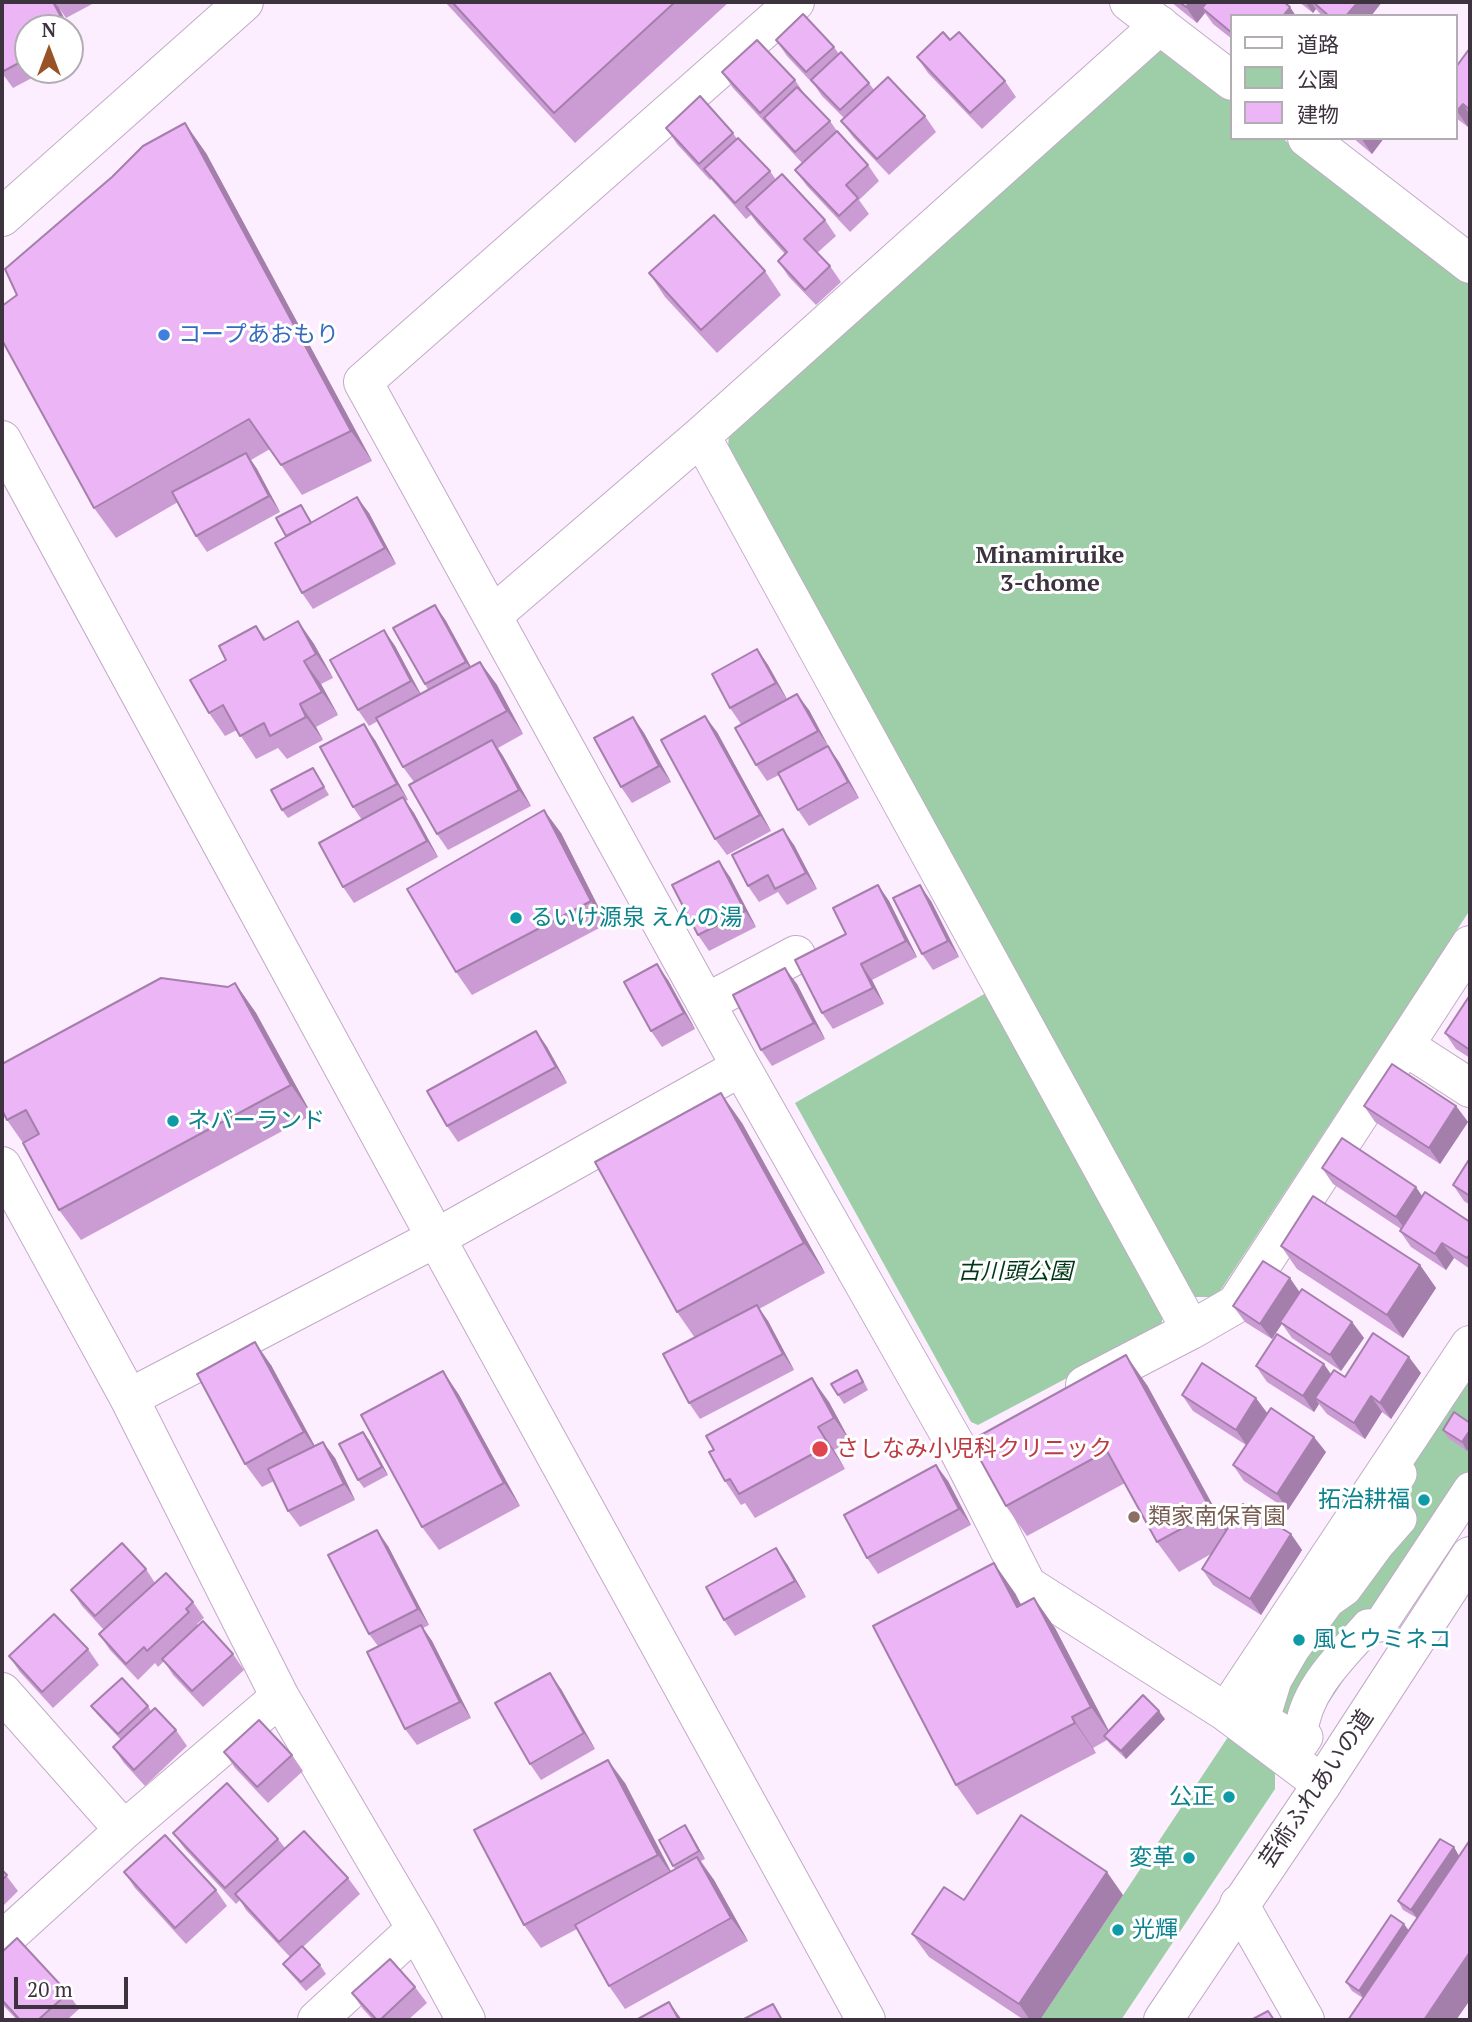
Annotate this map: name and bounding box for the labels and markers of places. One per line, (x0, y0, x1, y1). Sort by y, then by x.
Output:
place label: コープあおもり (178, 321, 339, 349)
marker: コープあおもり (156, 327, 172, 343)
place label: るいけ源泉 えんの湯 (530, 904, 743, 932)
marker: るいけ源泉 えんの湯 (508, 910, 524, 926)
place label: ネバーランド (187, 1107, 325, 1135)
marker: ネバーランド (165, 1113, 181, 1129)
place label: さしなみ小児科クリニック (836, 1435, 1112, 1463)
marker: さしなみ小児科クリニック (810, 1439, 830, 1459)
place label: 拓治耕福 (1318, 1486, 1410, 1514)
marker: 拓治耕福 (1416, 1492, 1432, 1508)
place label: 類家南保育園 (1148, 1503, 1286, 1531)
marker: 類家南保育園 (1126, 1509, 1142, 1525)
place label: 風とウミネコ (1313, 1626, 1451, 1654)
marker: 風とウミネコ (1291, 1632, 1307, 1648)
place label: 公正 (1169, 1783, 1215, 1811)
marker: 公正 (1221, 1789, 1237, 1805)
place label: 変革 (1129, 1844, 1175, 1872)
marker: 変革 (1181, 1850, 1197, 1866)
place label: 光輝 (1132, 1916, 1178, 1944)
marker: 光輝 (1110, 1922, 1126, 1938)

